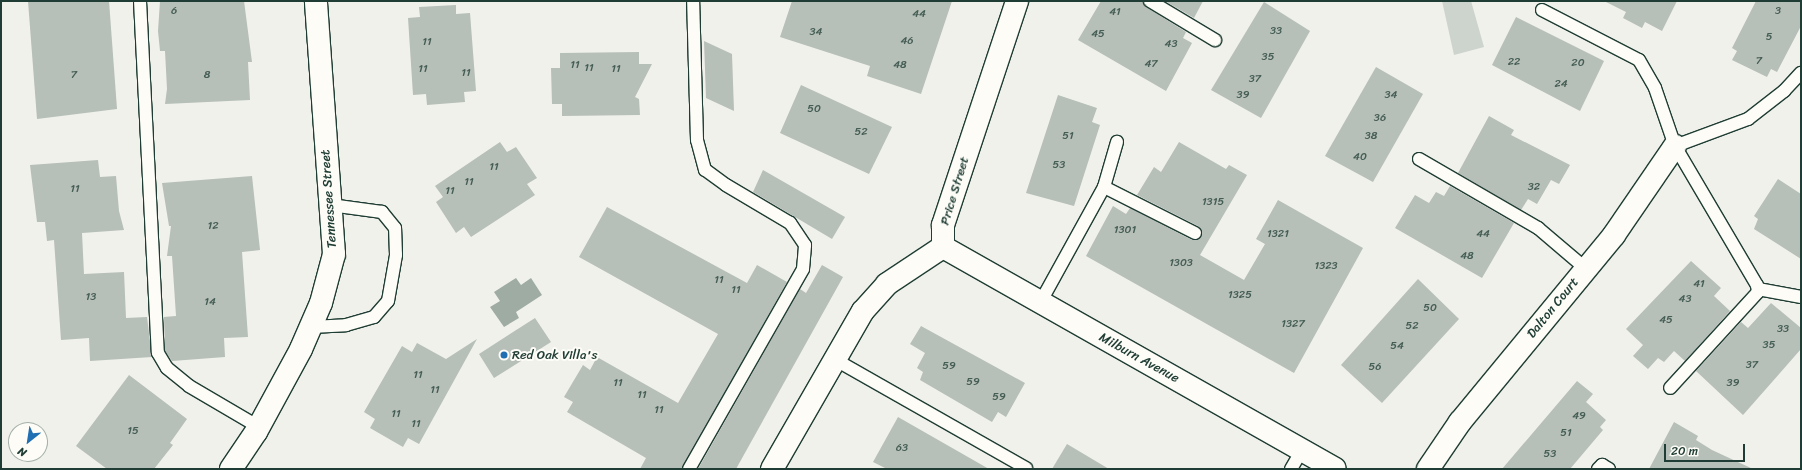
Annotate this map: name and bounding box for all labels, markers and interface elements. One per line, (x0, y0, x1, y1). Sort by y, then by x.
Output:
house number: 6 (171, 4, 177, 18)
house number: 3 (1775, 4, 1781, 18)
house number: 41 (1109, 5, 1121, 19)
house number: 44 (912, 7, 926, 21)
house number: 33 (1270, 24, 1282, 38)
house number: 34 (810, 25, 822, 39)
house number: 45 (1091, 27, 1105, 41)
house number: 5 (1766, 30, 1772, 44)
house number: 46 (900, 34, 914, 48)
house number: 11 (422, 35, 432, 49)
house number: 43 (1165, 37, 1177, 51)
house number: 35 (1262, 50, 1274, 64)
house number: 7 (1756, 54, 1762, 68)
house number: 22 (1508, 55, 1520, 69)
house number: 20 (1571, 56, 1585, 70)
house number: 47 (1144, 57, 1158, 71)
house number: 11 (570, 58, 580, 72)
house number: 48 (893, 58, 907, 72)
house number: 11 (584, 61, 594, 75)
house number: 11 (418, 62, 428, 76)
house number: 11 (611, 62, 621, 76)
house number: 11 (461, 66, 471, 80)
house number: 7 (71, 68, 77, 82)
house number: 8 (204, 68, 210, 82)
house number: 37 (1249, 72, 1261, 86)
house number: 24 (1554, 77, 1568, 91)
house number: 39 (1237, 88, 1249, 102)
house number: 34 (1385, 88, 1397, 102)
house number: 50 (807, 102, 821, 116)
house number: 36 (1374, 111, 1386, 125)
house number: 52 (854, 125, 868, 139)
house number: 51 (1062, 129, 1074, 143)
house number: 38 (1365, 129, 1377, 143)
street label: Tennessee Street (318, 149, 340, 249)
house number: 40 (1353, 150, 1367, 164)
street label: Price Street (937, 155, 973, 227)
house number: 53 (1053, 158, 1065, 172)
house number: 11 (489, 160, 499, 174)
house number: 11 (464, 175, 474, 189)
house number: 32 (1528, 180, 1540, 194)
house number: 11 (70, 182, 80, 196)
house number: 11 (445, 184, 455, 198)
house number: 1315 (1202, 195, 1224, 209)
house number: 12 (207, 219, 219, 233)
house number: 1301 (1114, 223, 1136, 237)
house number: 1321 (1267, 227, 1289, 241)
house number: 44 (1476, 227, 1490, 241)
house number: 48 (1460, 249, 1474, 263)
house number: 1303 (1169, 256, 1193, 270)
house number: 1323 (1314, 259, 1338, 273)
house number: 11 (714, 273, 724, 287)
street label: Dalton Court (1524, 275, 1582, 341)
house number: 41 (1693, 277, 1705, 291)
house number: 11 (731, 283, 741, 297)
house number: 1325 (1228, 288, 1252, 302)
house number: 13 (86, 290, 96, 304)
house number: 43 (1679, 292, 1691, 306)
house number: 14 (204, 295, 216, 309)
house number: 50 (1423, 301, 1437, 315)
house number: 45 (1659, 313, 1673, 327)
house number: 1327 (1281, 317, 1305, 331)
house number: 52 (1405, 319, 1419, 333)
house number: 33 (1777, 322, 1789, 336)
street label: Milburn Avenue (1096, 330, 1182, 386)
house number: 35 (1763, 338, 1775, 352)
house number: 54 (1390, 339, 1404, 353)
place label: Red Oak Villa's (512, 347, 597, 363)
marker: Red Oak Villa's (499, 350, 509, 360)
house number: 37 (1746, 358, 1758, 372)
house number: 59 (942, 359, 956, 373)
house number: 56 (1369, 360, 1381, 374)
house number: 11 (413, 368, 423, 382)
house number: 59 (966, 375, 980, 389)
house number: 11 (613, 376, 623, 390)
house number: 39 (1727, 376, 1739, 390)
house number: 11 (430, 383, 440, 397)
house number: 11 (637, 388, 647, 402)
house number: 59 (992, 390, 1006, 404)
house number: 11 (654, 403, 664, 417)
house number: 11 (391, 407, 401, 421)
house number: 49 (1572, 409, 1586, 423)
house number: 11 (411, 417, 421, 431)
north arrow (8, 422, 48, 462)
house number: 15 (127, 424, 139, 438)
house number: 51 (1560, 426, 1572, 440)
scale bar (1666, 436, 1747, 462)
text: 20 m (1671, 440, 1698, 462)
house number: 63 (896, 441, 908, 455)
text: N (14, 442, 30, 462)
house number: 53 (1544, 447, 1556, 461)

